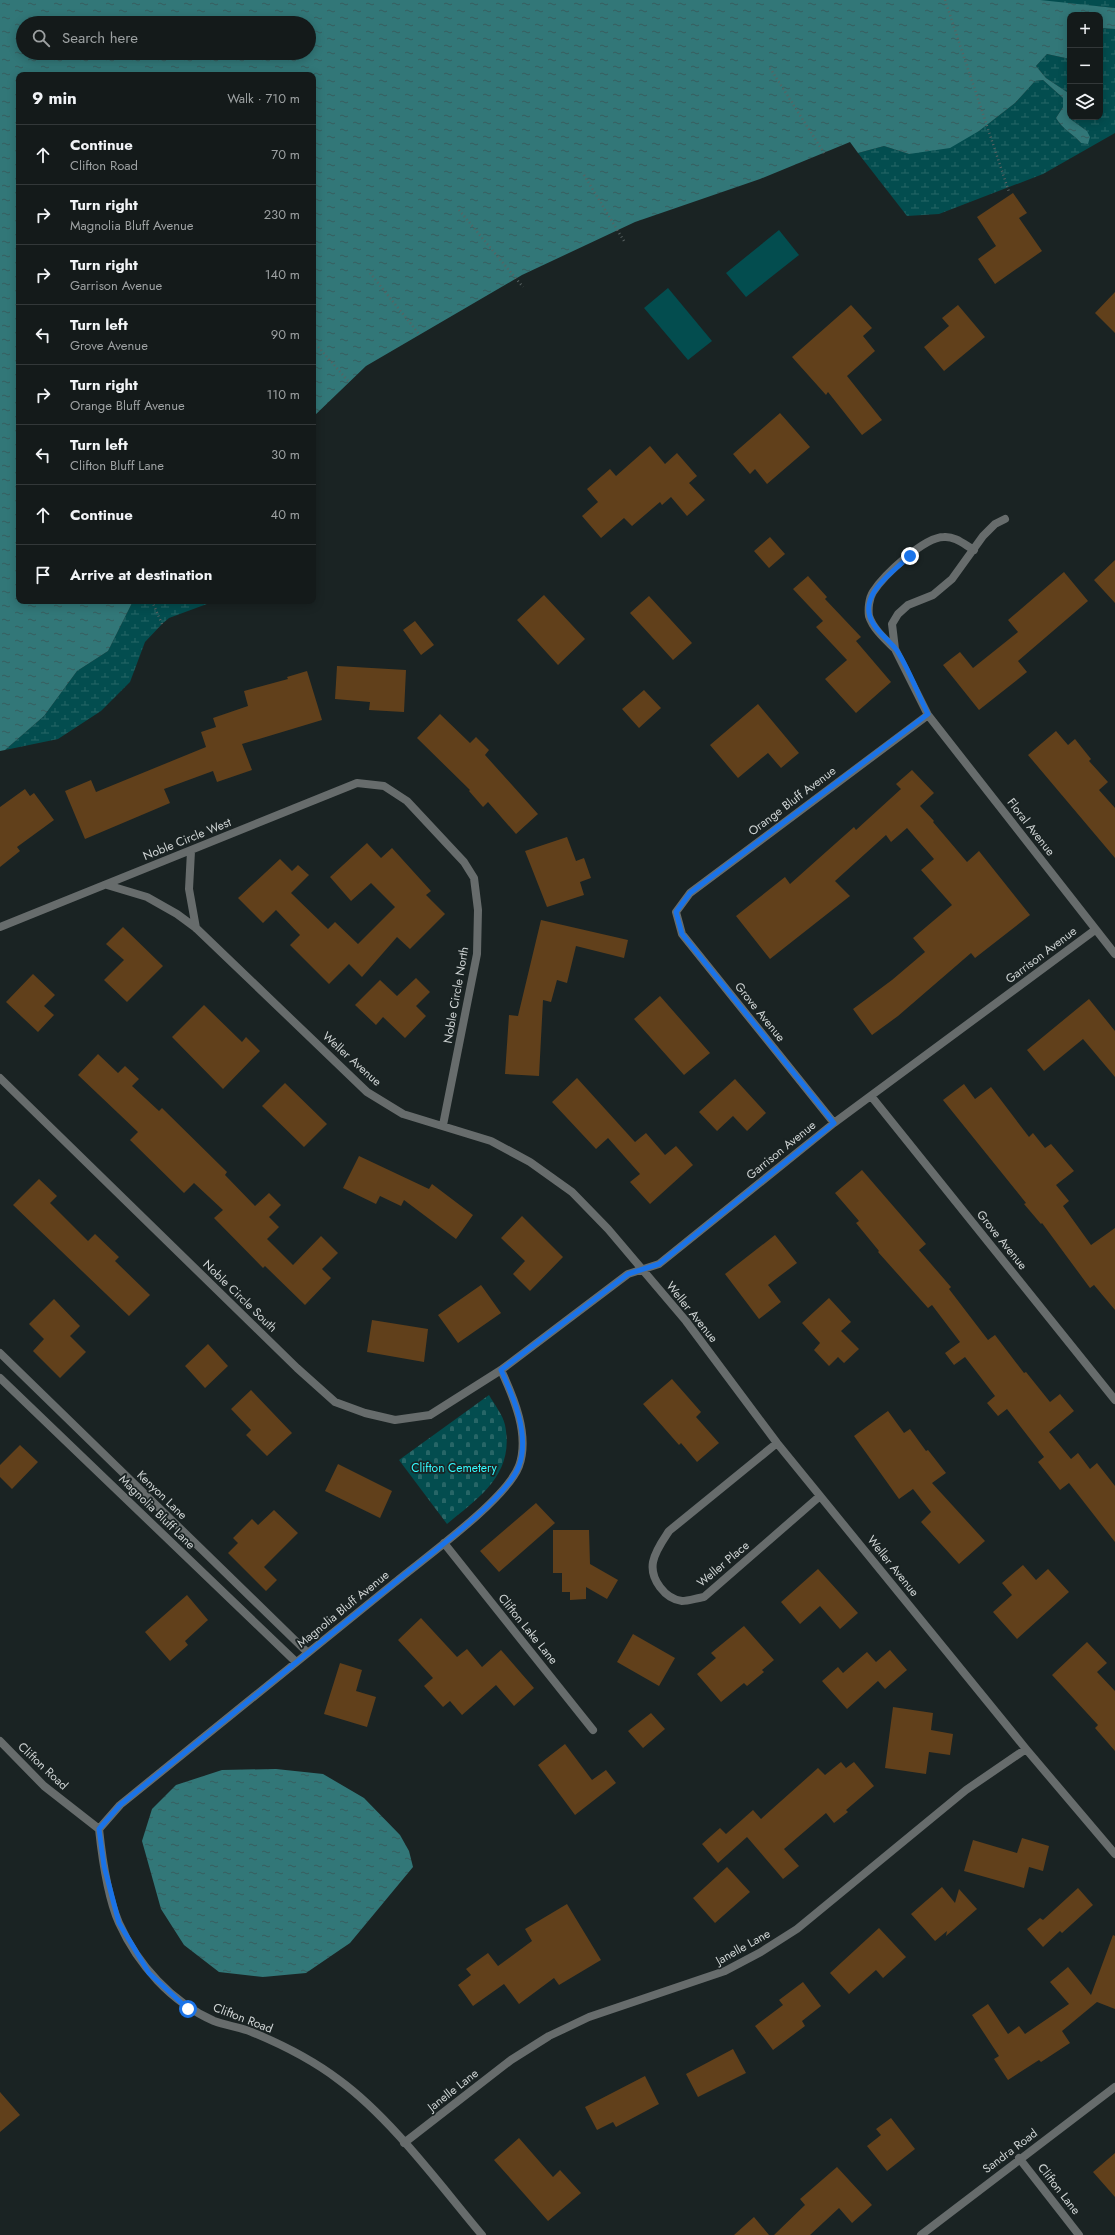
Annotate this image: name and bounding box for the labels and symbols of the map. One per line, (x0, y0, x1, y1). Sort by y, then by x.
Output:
route end (901, 547, 919, 565)
street label: Orange Bluff Avenue (744, 762, 840, 840)
street label: Floral Avenue (1003, 794, 1059, 860)
street label: Noble Circle West (140, 813, 234, 865)
street label: Garrison Avenue (1002, 922, 1080, 988)
street label: Noble Circle North (439, 945, 473, 1045)
street label: Grove Avenue (730, 978, 790, 1046)
street label: Weller Avenue (319, 1028, 385, 1090)
street label: Garrison Avenue (742, 1116, 820, 1184)
street label: Grove Avenue (972, 1206, 1032, 1274)
street label: Noble Circle South (199, 1256, 281, 1336)
street label: Weller Avenue (662, 1278, 722, 1346)
park label: Clifton Cemetery (411, 1459, 498, 1477)
street label: Kenyon Lane (133, 1466, 191, 1524)
street label: Magnolia Bluff Lane (115, 1471, 199, 1553)
street label: Weller Avenue (863, 1532, 923, 1600)
street label: Weller Place (693, 1537, 753, 1591)
street label: Magnolia Bluff Avenue (293, 1566, 393, 1652)
street label: Clifton Lake Lane (494, 1590, 562, 1668)
street label: Clifton Road (14, 1738, 72, 1794)
street label: Janelle Lane (711, 1925, 774, 1970)
street label: Clifton Road (210, 1998, 276, 2038)
route start (179, 2000, 197, 2018)
street label: Janelle Lane (422, 2064, 482, 2117)
street label: Sandra Road (979, 2124, 1041, 2178)
street label: Clifton Lane (1033, 2160, 1085, 2218)

